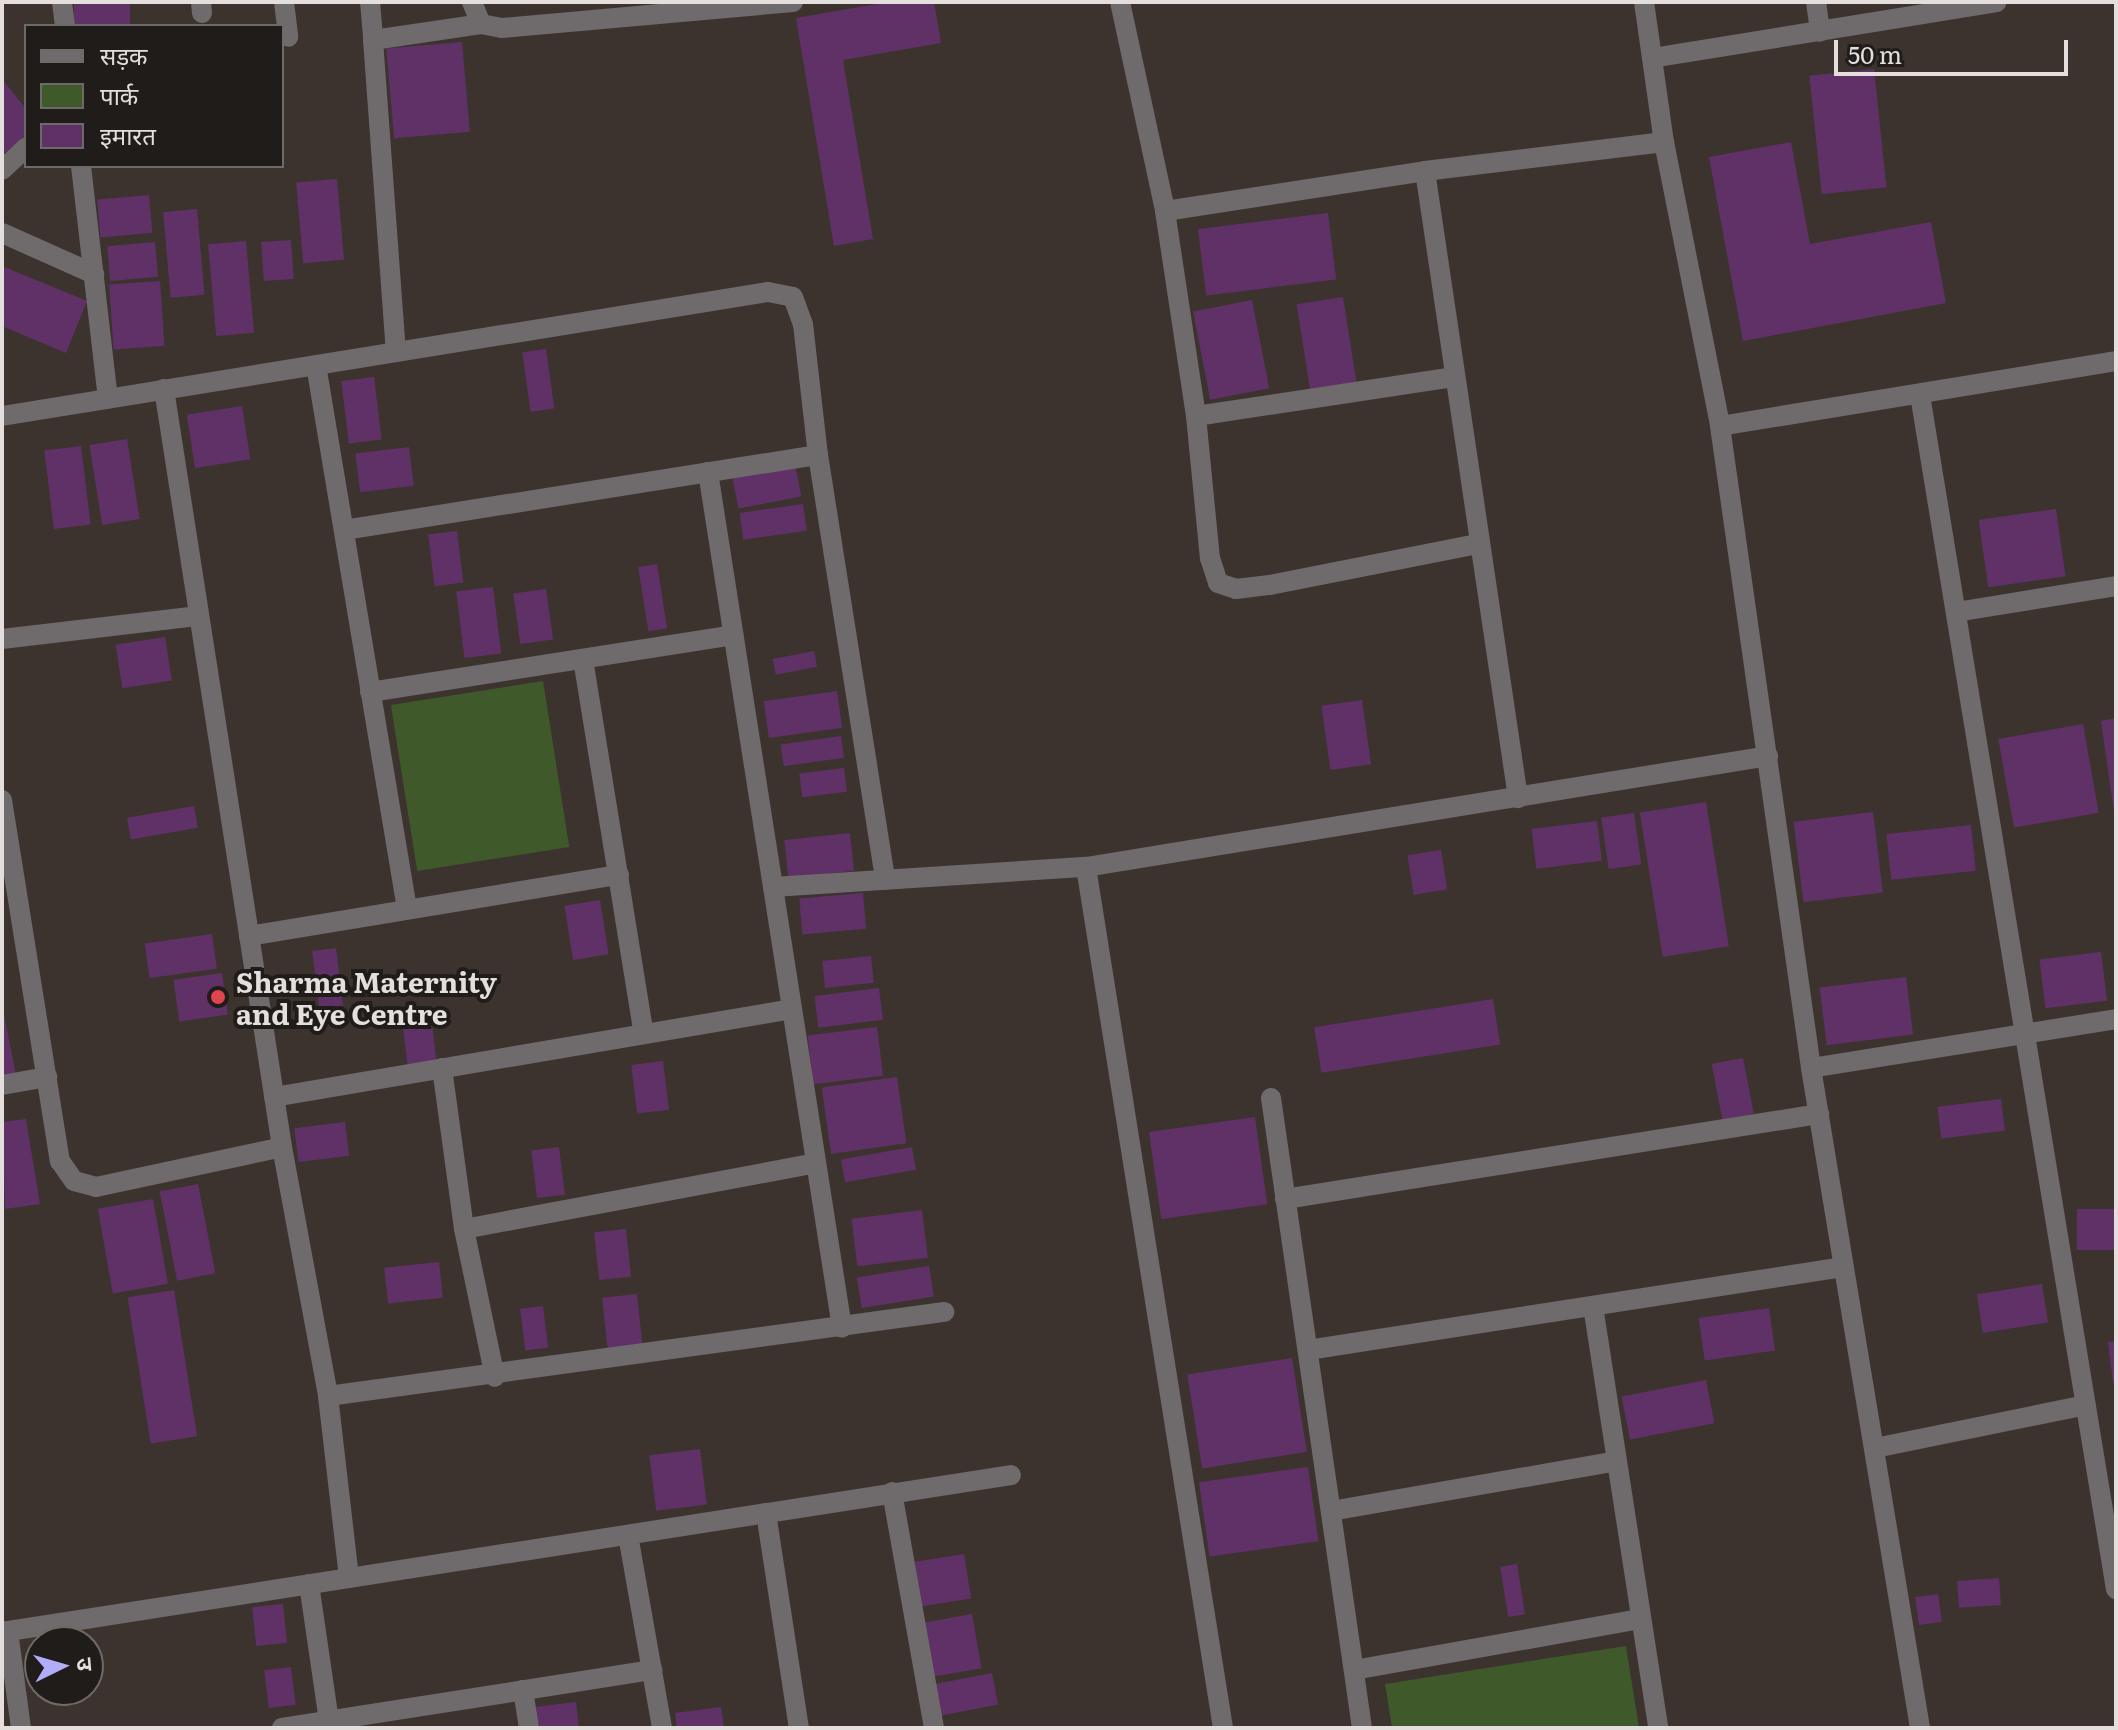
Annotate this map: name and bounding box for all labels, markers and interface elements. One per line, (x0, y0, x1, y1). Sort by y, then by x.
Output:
legend (24, 24, 284, 168)
scale bar (1838, 24, 2072, 74)
text: 50 m (1848, 36, 1902, 71)
text: सड़क (100, 37, 148, 72)
text: पार्क (100, 77, 138, 112)
text: इमारत (100, 117, 156, 152)
place label: Sharma Maternity and Eye Centre (236, 964, 497, 1030)
marker: Sharma Maternity and Eye Centre (207, 986, 229, 1008)
north arrow (24, 1626, 104, 1706)
text: उ (69, 1656, 103, 1672)

